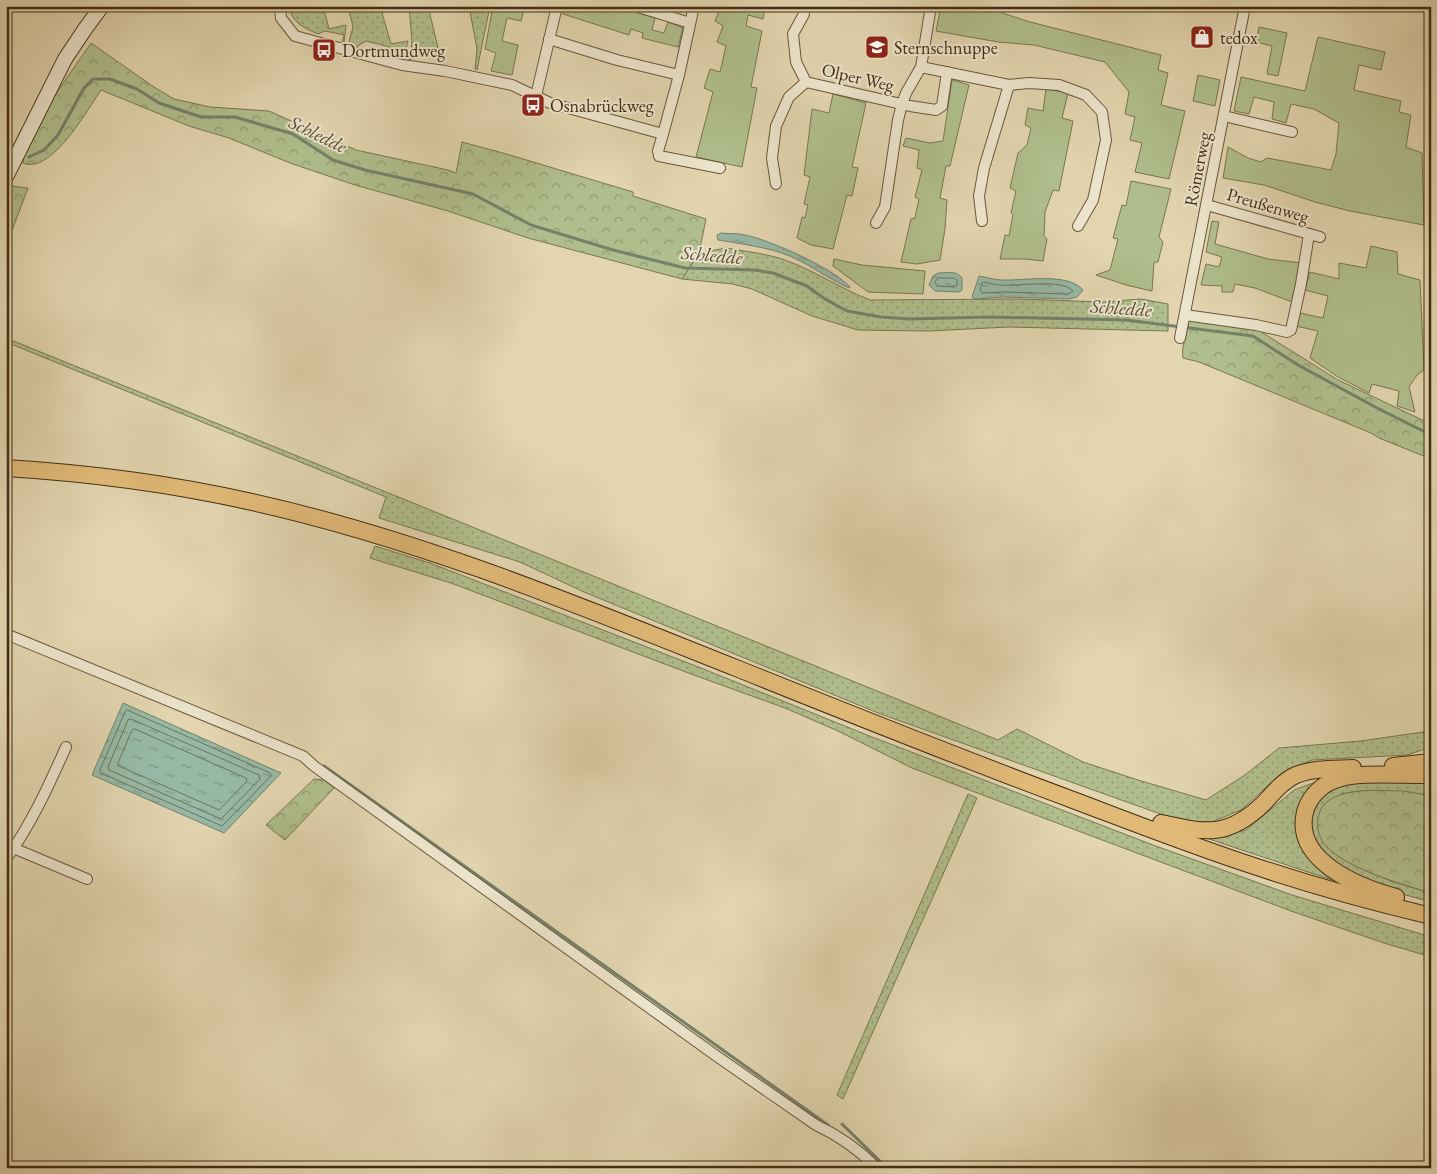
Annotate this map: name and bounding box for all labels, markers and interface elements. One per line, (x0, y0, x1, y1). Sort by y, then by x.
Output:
shop icon: tedox (1189, 24, 1215, 50)
place label: tedox (1220, 26, 1258, 49)
school or university icon: Sternschnuppe (864, 34, 890, 60)
place label: Sternschnuppe (894, 36, 998, 59)
bus stop icon: Dortmundweg (311, 37, 337, 63)
place label: Dortmundweg (342, 39, 445, 62)
street label: Olper Weg (820, 58, 897, 97)
bus stop icon: Osnabrückweg (520, 92, 546, 118)
place label: Osnabrückweg (550, 94, 654, 117)
water label: Schledde (284, 109, 352, 159)
street label: Römerweg (1179, 130, 1216, 208)
street label: Preußenweg (1224, 182, 1312, 228)
water label: Schledde (679, 240, 744, 270)
water label: Schledde (1088, 293, 1153, 323)

